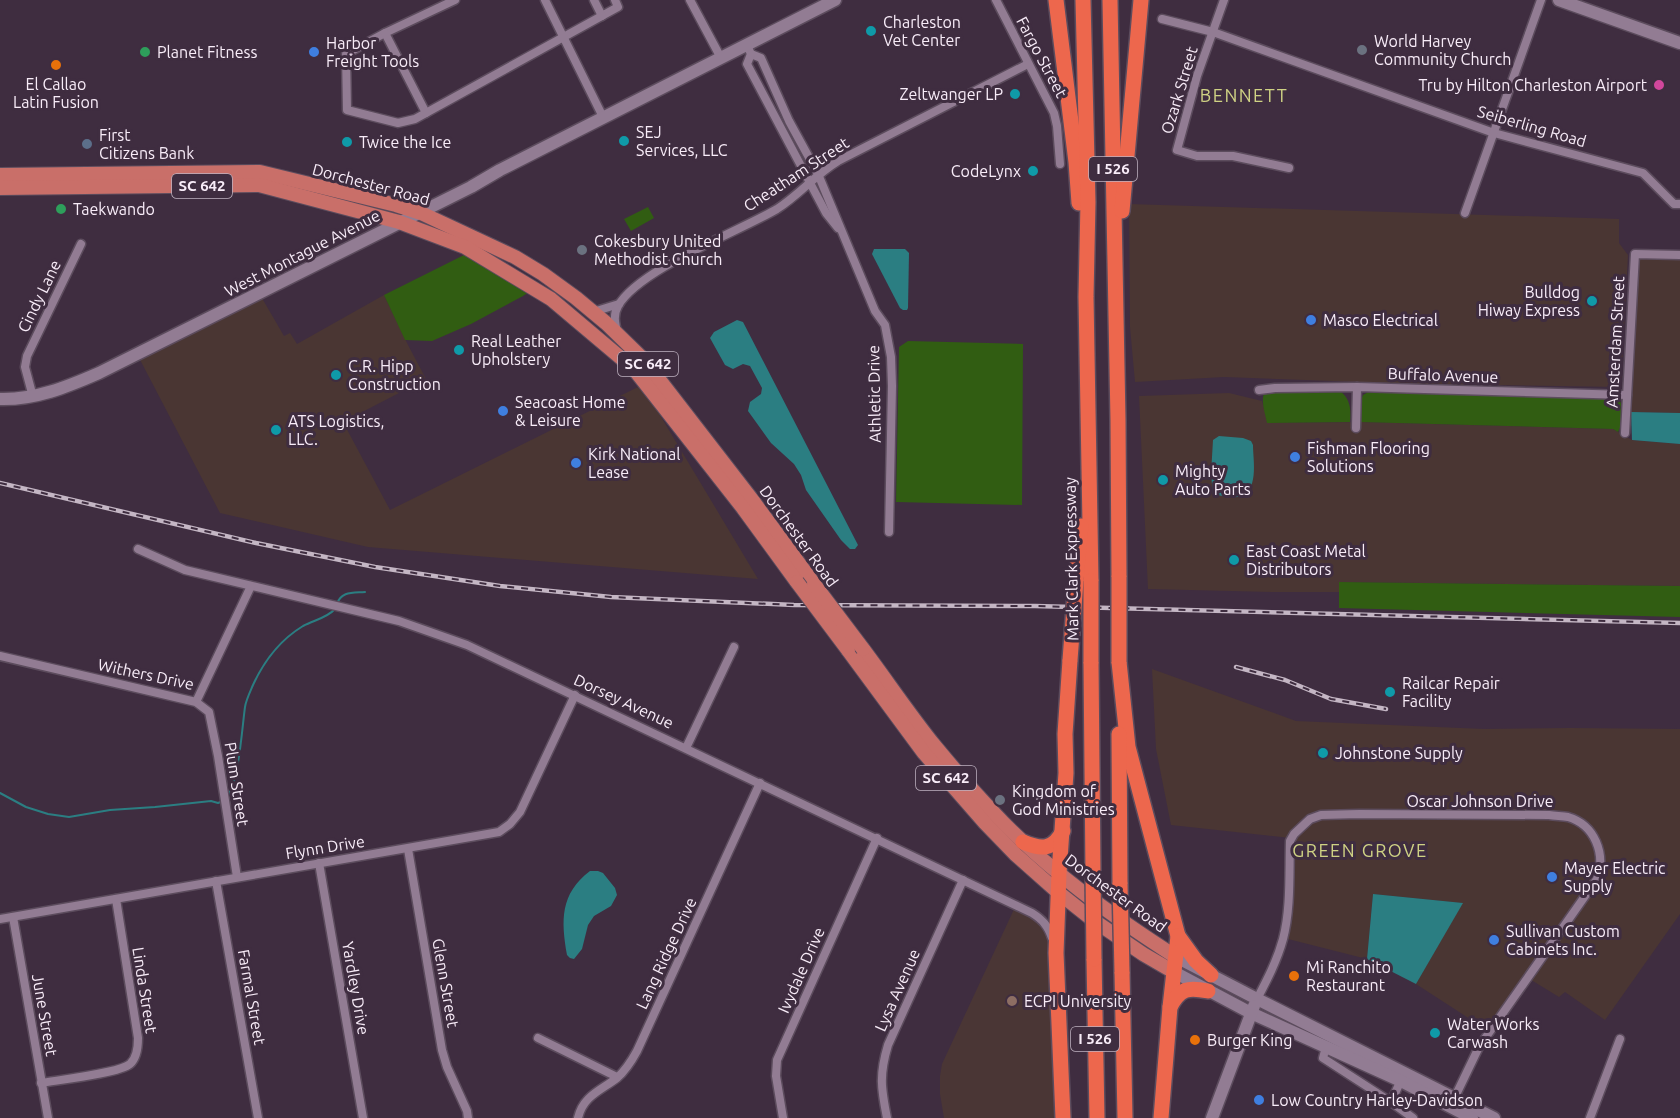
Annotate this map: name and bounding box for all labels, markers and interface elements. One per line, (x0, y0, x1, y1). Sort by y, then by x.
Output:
place label: Charleston Vet Center (883, 13, 961, 49)
street label: Fargo Street (1013, 13, 1071, 101)
marker: Charleston Vet Center (864, 24, 878, 38)
place label: World Harvey Community Church (1374, 32, 1511, 68)
place label: Harbor Freight Tools (326, 34, 419, 70)
place label: Planet Fitness (157, 43, 257, 61)
street label: Ozark Street (1157, 43, 1201, 136)
marker: World Harvey Community Church (1355, 43, 1369, 57)
marker: Planet Fitness (138, 45, 152, 59)
marker: Harbor Freight Tools (307, 45, 321, 59)
marker: El Callao Latin Fusion (49, 58, 63, 72)
place label: El Callao Latin Fusion (13, 75, 99, 111)
place label: Tru by Hilton Charleston Airport (1418, 76, 1648, 94)
marker: Tru by Hilton Charleston Airport (1652, 78, 1666, 92)
place label: Zeltwanger LP (899, 85, 1003, 103)
district label: BENNETT (1200, 85, 1288, 105)
marker: Zeltwanger LP (1008, 87, 1022, 101)
street label: Seiberling Road (1476, 102, 1588, 150)
place label: SEJ Services, LLC (636, 123, 728, 159)
place label: First Citizens Bank (99, 126, 194, 162)
place label: Twice the Ice (359, 133, 451, 151)
street label: Cheatham Street (740, 133, 853, 215)
marker: SEJ Services, LLC (617, 134, 631, 148)
marker: Twice the Ice (340, 135, 354, 149)
marker: First Citizens Bank (80, 137, 94, 151)
road number: I 526 (1089, 157, 1137, 181)
street label: Dorchester Road (310, 160, 432, 208)
place label: CodeLynx (951, 162, 1021, 180)
marker: CodeLynx (1026, 164, 1040, 178)
road number: SC 642 (172, 174, 232, 198)
place label: Taekwando (73, 200, 155, 218)
marker: Taekwando (54, 202, 68, 216)
street label: West Montague Avenue (221, 206, 383, 300)
place label: Cokesbury United Methodist Church (594, 232, 722, 268)
marker: Cokesbury United Methodist Church (575, 243, 589, 257)
street label: Cindy Lane (14, 257, 64, 335)
street label: Amsterdam Street (1603, 275, 1627, 408)
place label: Bulldog Hiway Express (1478, 283, 1580, 319)
marker: Bulldog Hiway Express (1585, 294, 1599, 308)
place label: Masco Electrical (1323, 311, 1438, 329)
marker: Masco Electrical (1304, 313, 1318, 327)
place label: Real Leather Upholstery (471, 332, 561, 368)
marker: Real Leather Upholstery (452, 343, 466, 357)
street label: Athletic Drive (864, 345, 884, 443)
road number: SC 642 (618, 352, 678, 376)
place label: C.R. Hipp Construction (348, 357, 441, 393)
street label: Buffalo Avenue (1387, 364, 1499, 386)
marker: C.R. Hipp Construction (329, 368, 343, 382)
place label: Seacoast Home & Leisure (515, 393, 625, 429)
marker: Seacoast Home & Leisure (496, 404, 510, 418)
place label: ATS Logistics, LLC. (288, 412, 385, 448)
marker: ATS Logistics, LLC. (269, 423, 283, 437)
place label: Fishman Flooring Solutions (1307, 439, 1430, 475)
place label: Kirk National Lease (588, 445, 681, 481)
marker: Fishman Flooring Solutions (1288, 450, 1302, 464)
marker: Kirk National Lease (569, 456, 583, 470)
place label: Mighty Auto Parts (1175, 462, 1251, 498)
marker: Mighty Auto Parts (1156, 473, 1170, 487)
street label: Mark Clark Expressway (1061, 477, 1081, 641)
street label: Dorchester Road (756, 482, 842, 590)
place label: East Coast Metal Distributors (1246, 542, 1366, 578)
marker: East Coast Metal Distributors (1227, 553, 1241, 567)
street label: Withers Drive (96, 655, 196, 693)
street label: Dorsey Avenue (571, 670, 677, 732)
place label: Railcar Repair Facility (1402, 674, 1500, 710)
marker: Railcar Repair Facility (1383, 685, 1397, 699)
street label: Plum Street (221, 741, 253, 828)
place label: Johnstone Supply (1335, 744, 1463, 762)
marker: Johnstone Supply (1316, 746, 1330, 760)
road number: SC 642 (916, 766, 976, 790)
place label: Kingdom of God Ministries (1012, 782, 1115, 818)
street label: Oscar Johnson Drive (1406, 792, 1554, 810)
marker: Kingdom of God Ministries (993, 793, 1007, 807)
street label: Flynn Drive (284, 832, 366, 862)
district label: GREEN GROVE (1292, 840, 1428, 860)
street label: Dorchester Road (1062, 850, 1170, 936)
place label: Mayer Electric Supply (1564, 859, 1666, 895)
marker: Mayer Electric Supply (1545, 870, 1559, 884)
street label: Lang Ridge Drive (632, 894, 700, 1012)
place label: Sullivan Custom Cabinets Inc. (1506, 922, 1620, 958)
street label: Ivydale Drive (774, 924, 828, 1016)
marker: Sullivan Custom Cabinets Inc. (1487, 933, 1501, 947)
street label: Glenn Street (429, 937, 463, 1030)
street label: Yardley Drive (339, 940, 373, 1036)
street label: Linda Street (129, 946, 161, 1035)
street label: Lysa Avenue (871, 946, 923, 1034)
street label: Farmal Street (235, 948, 269, 1047)
place label: Mi Ranchito Restaurant (1306, 958, 1391, 994)
marker: Mi Ranchito Restaurant (1287, 969, 1301, 983)
street label: June Street (29, 972, 61, 1058)
place label: ECPI University (1024, 992, 1132, 1010)
marker: ECPI University (1005, 994, 1019, 1008)
place label: Water Works Carwash (1447, 1015, 1540, 1051)
marker: Water Works Carwash (1428, 1026, 1442, 1040)
road number: I 526 (1071, 1027, 1119, 1051)
place label: Burger King (1207, 1031, 1292, 1049)
marker: Burger King (1188, 1033, 1202, 1047)
place label: Low Country Harley-Davidson (1271, 1091, 1483, 1109)
marker: Low Country Harley-Davidson (1252, 1093, 1266, 1107)

